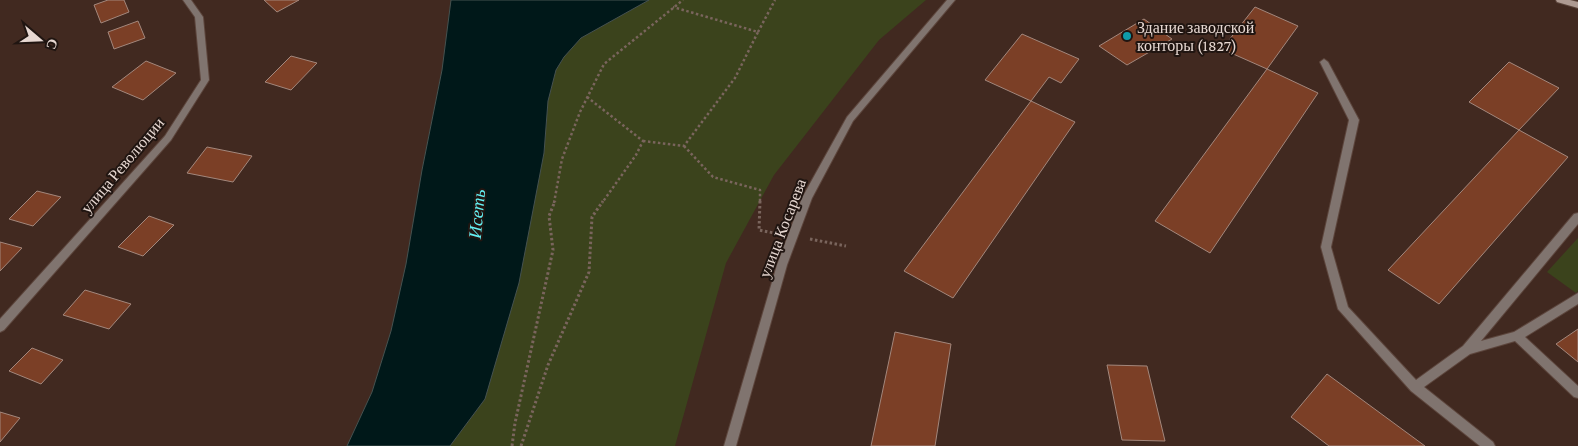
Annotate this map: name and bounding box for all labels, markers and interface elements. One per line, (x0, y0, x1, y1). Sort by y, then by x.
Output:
north arrow (15, 15, 65, 65)
place label: Здание заводской конторы (1827) (1137, 19, 1255, 55)
marker: Здание заводской конторы (1827) (1121, 30, 1133, 42)
text: С (43, 37, 62, 52)
street label: улица Революции (78, 114, 168, 217)
street label: улица Косарева (756, 176, 810, 280)
water label: Исеть (465, 188, 489, 241)

